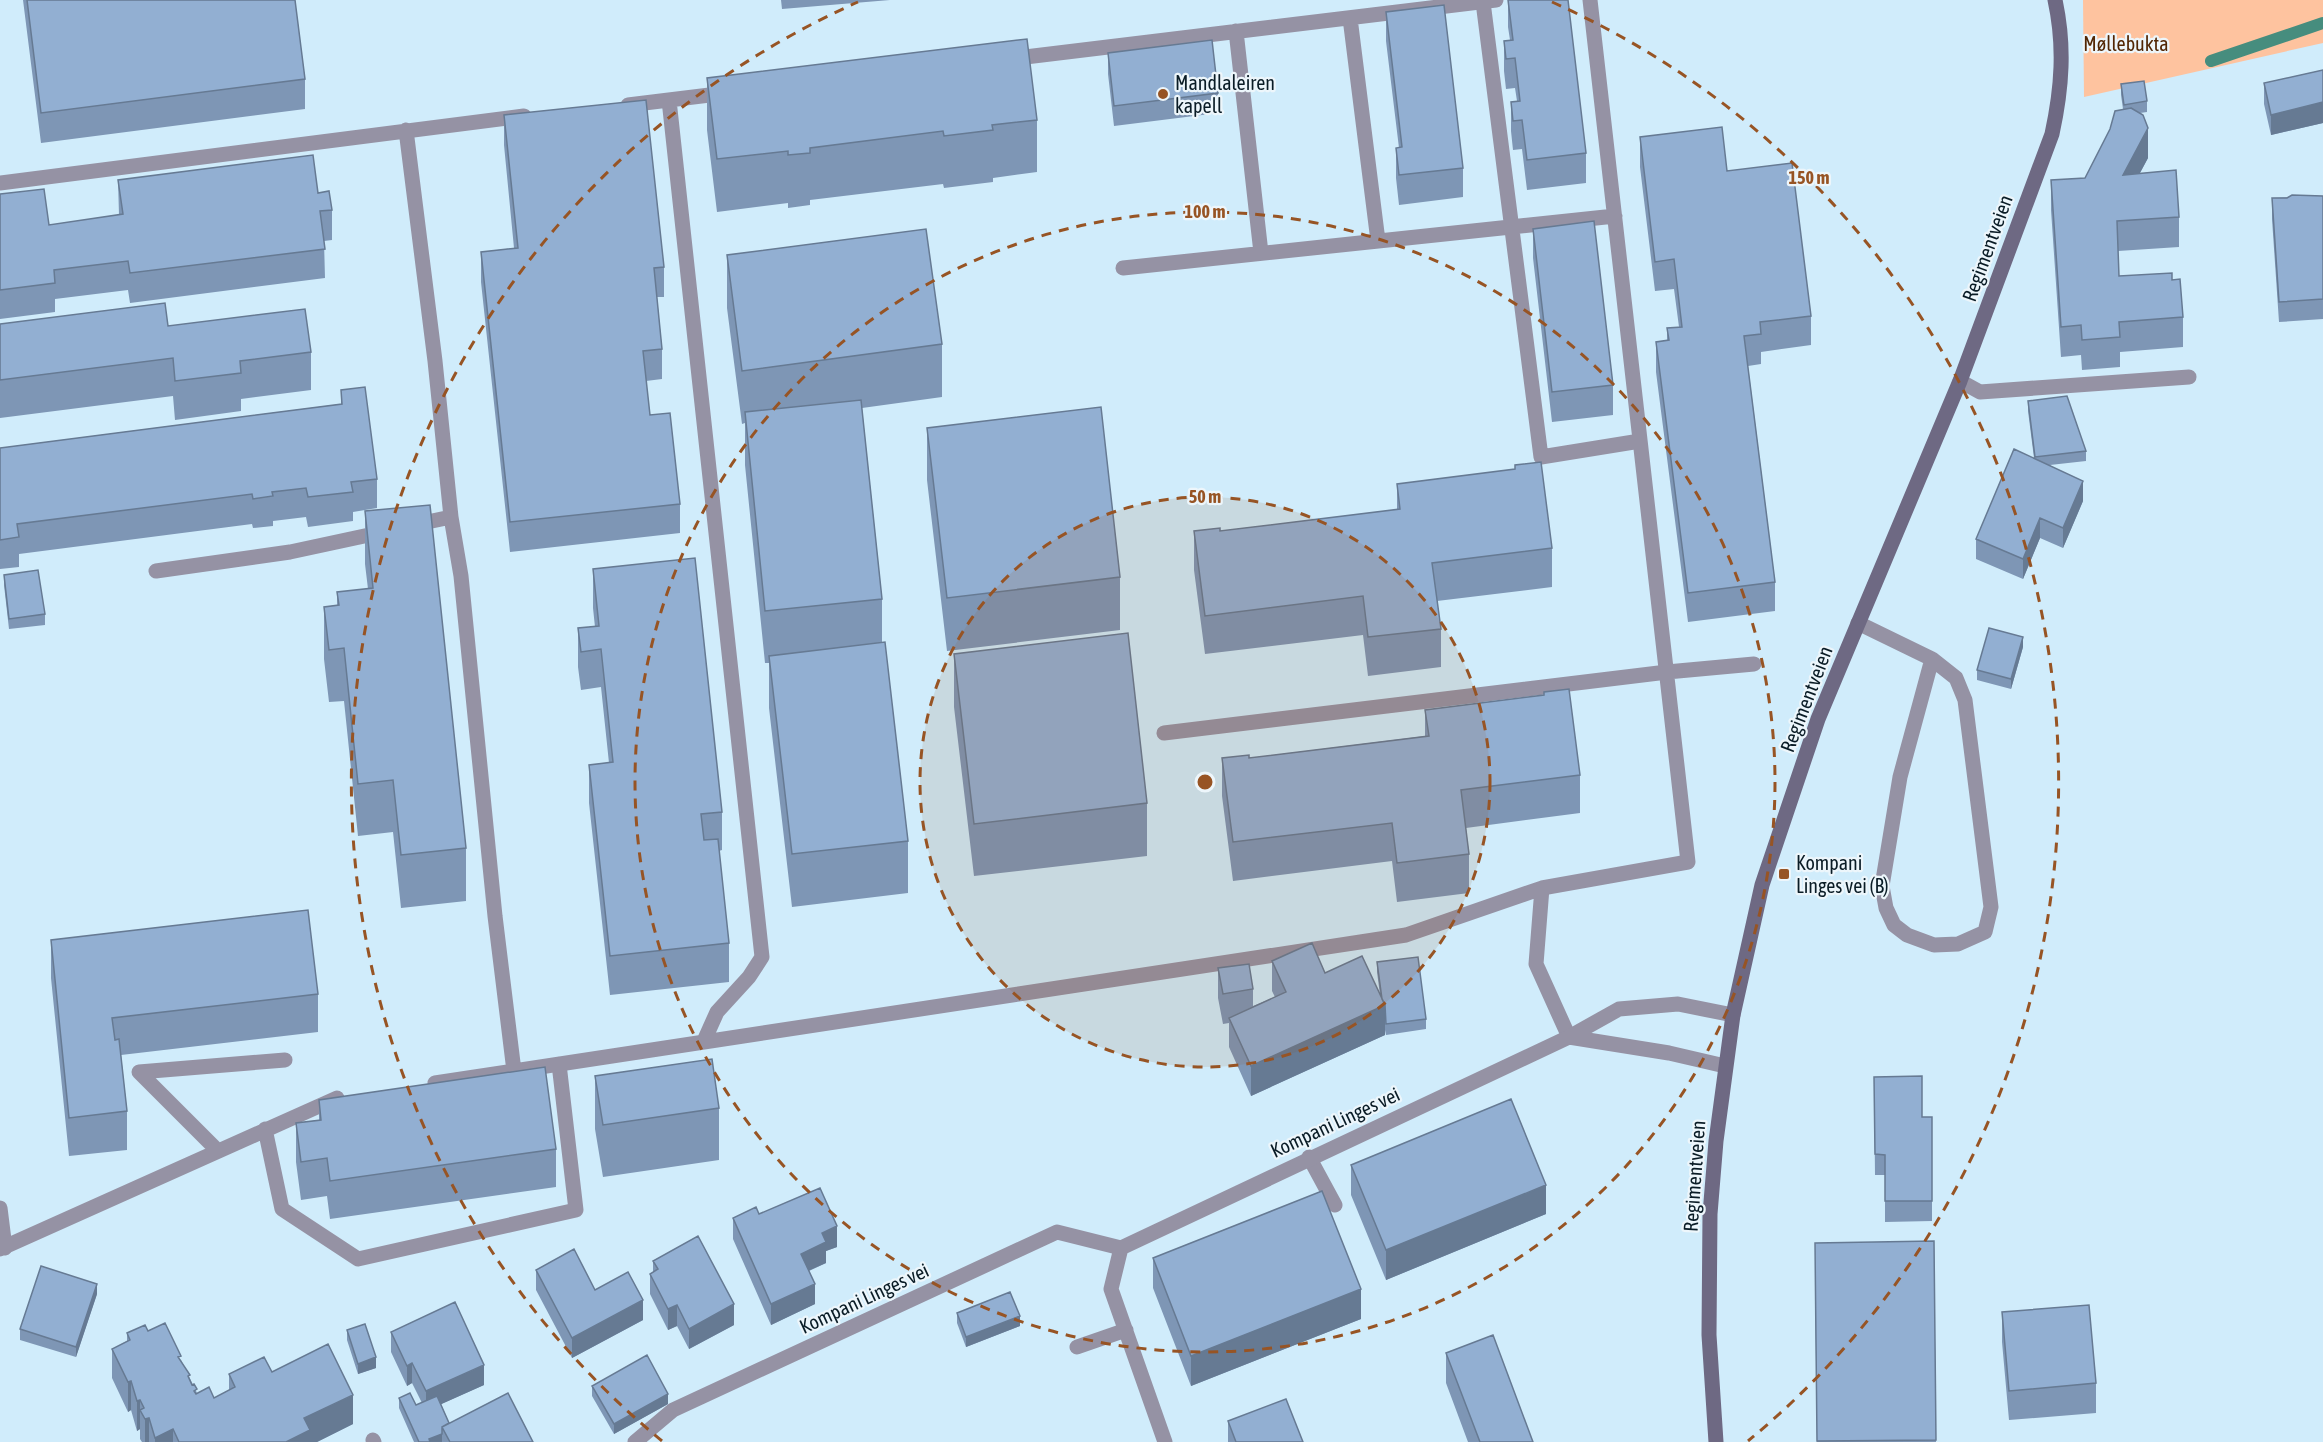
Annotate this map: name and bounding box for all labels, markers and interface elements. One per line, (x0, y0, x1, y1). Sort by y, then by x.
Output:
park label: Møllebukta (2083, 32, 2169, 55)
place label: Mandlaleiren kapell (1175, 71, 1275, 117)
marker: Mandlaleiren kapell (1156, 87, 1170, 101)
text: 150 m (1789, 167, 1829, 188)
street label: Regimentveien (1957, 192, 2017, 304)
text: 100 m (1185, 201, 1225, 222)
text: 50 m (1189, 486, 1221, 507)
street label: Regimentveien (1775, 643, 1837, 755)
centre of rings (1195, 772, 1215, 792)
place label: Kompani Linges vei (B) (1796, 851, 1889, 897)
marker: Kompani Linges vei (B) (1777, 867, 1791, 881)
street label: Kompani Linges vei (1267, 1082, 1403, 1162)
street label: Regimentveien (1679, 1119, 1709, 1233)
street label: Kompani Linges vei (796, 1258, 932, 1338)

